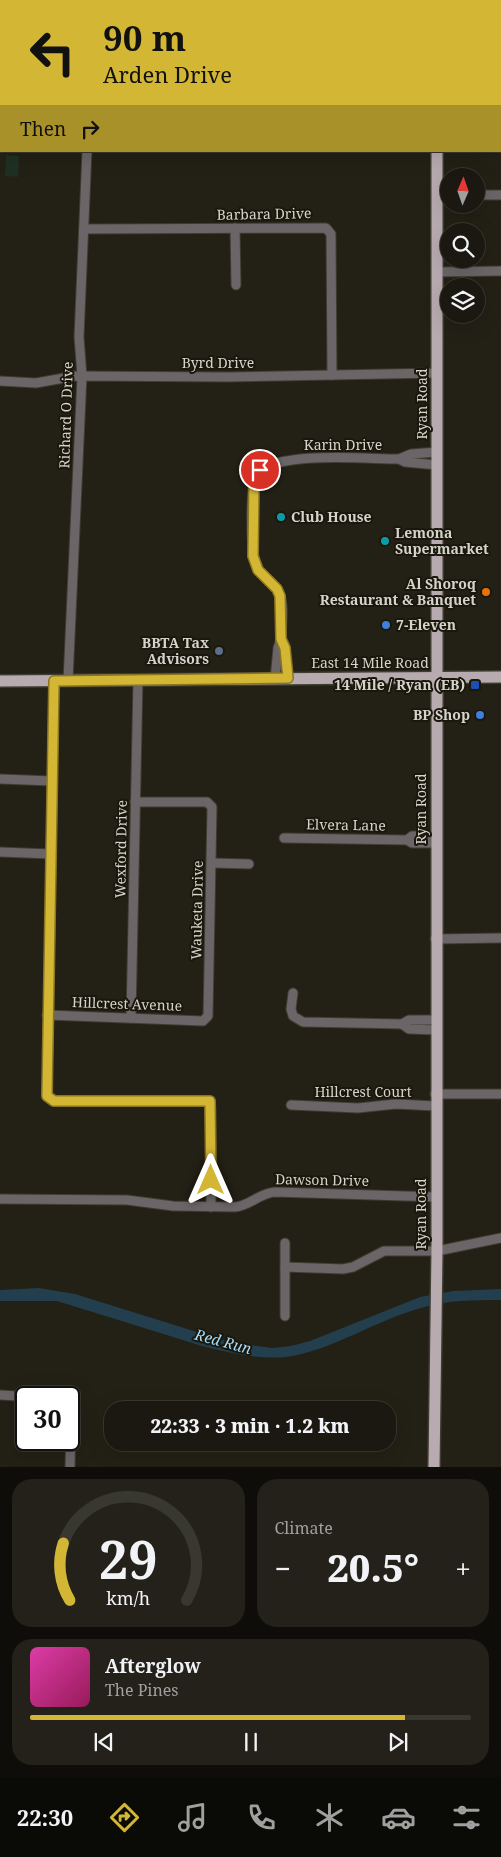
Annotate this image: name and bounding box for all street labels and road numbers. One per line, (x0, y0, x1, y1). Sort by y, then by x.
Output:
street label: Barbara Drive (216, 203, 312, 224)
street label: Byrd Drive (182, 353, 254, 372)
street label: Richard O Drive (54, 361, 77, 469)
street label: Ryan Road (412, 368, 431, 440)
street label: Karin Drive (304, 435, 382, 454)
street label: East 14 Mile Road (311, 653, 429, 672)
street label: Ryan Road (411, 773, 430, 845)
street label: Wexford Drive (110, 800, 131, 898)
street label: Elvera Lane (306, 814, 386, 835)
street label: Wauketa Drive (186, 860, 207, 960)
street label: Hillcrest Avenue (72, 992, 182, 1015)
street label: Hillcrest Court (314, 1082, 412, 1101)
street label: Dawson Drive (275, 1169, 369, 1190)
street label: Ryan Road (411, 1178, 430, 1250)

